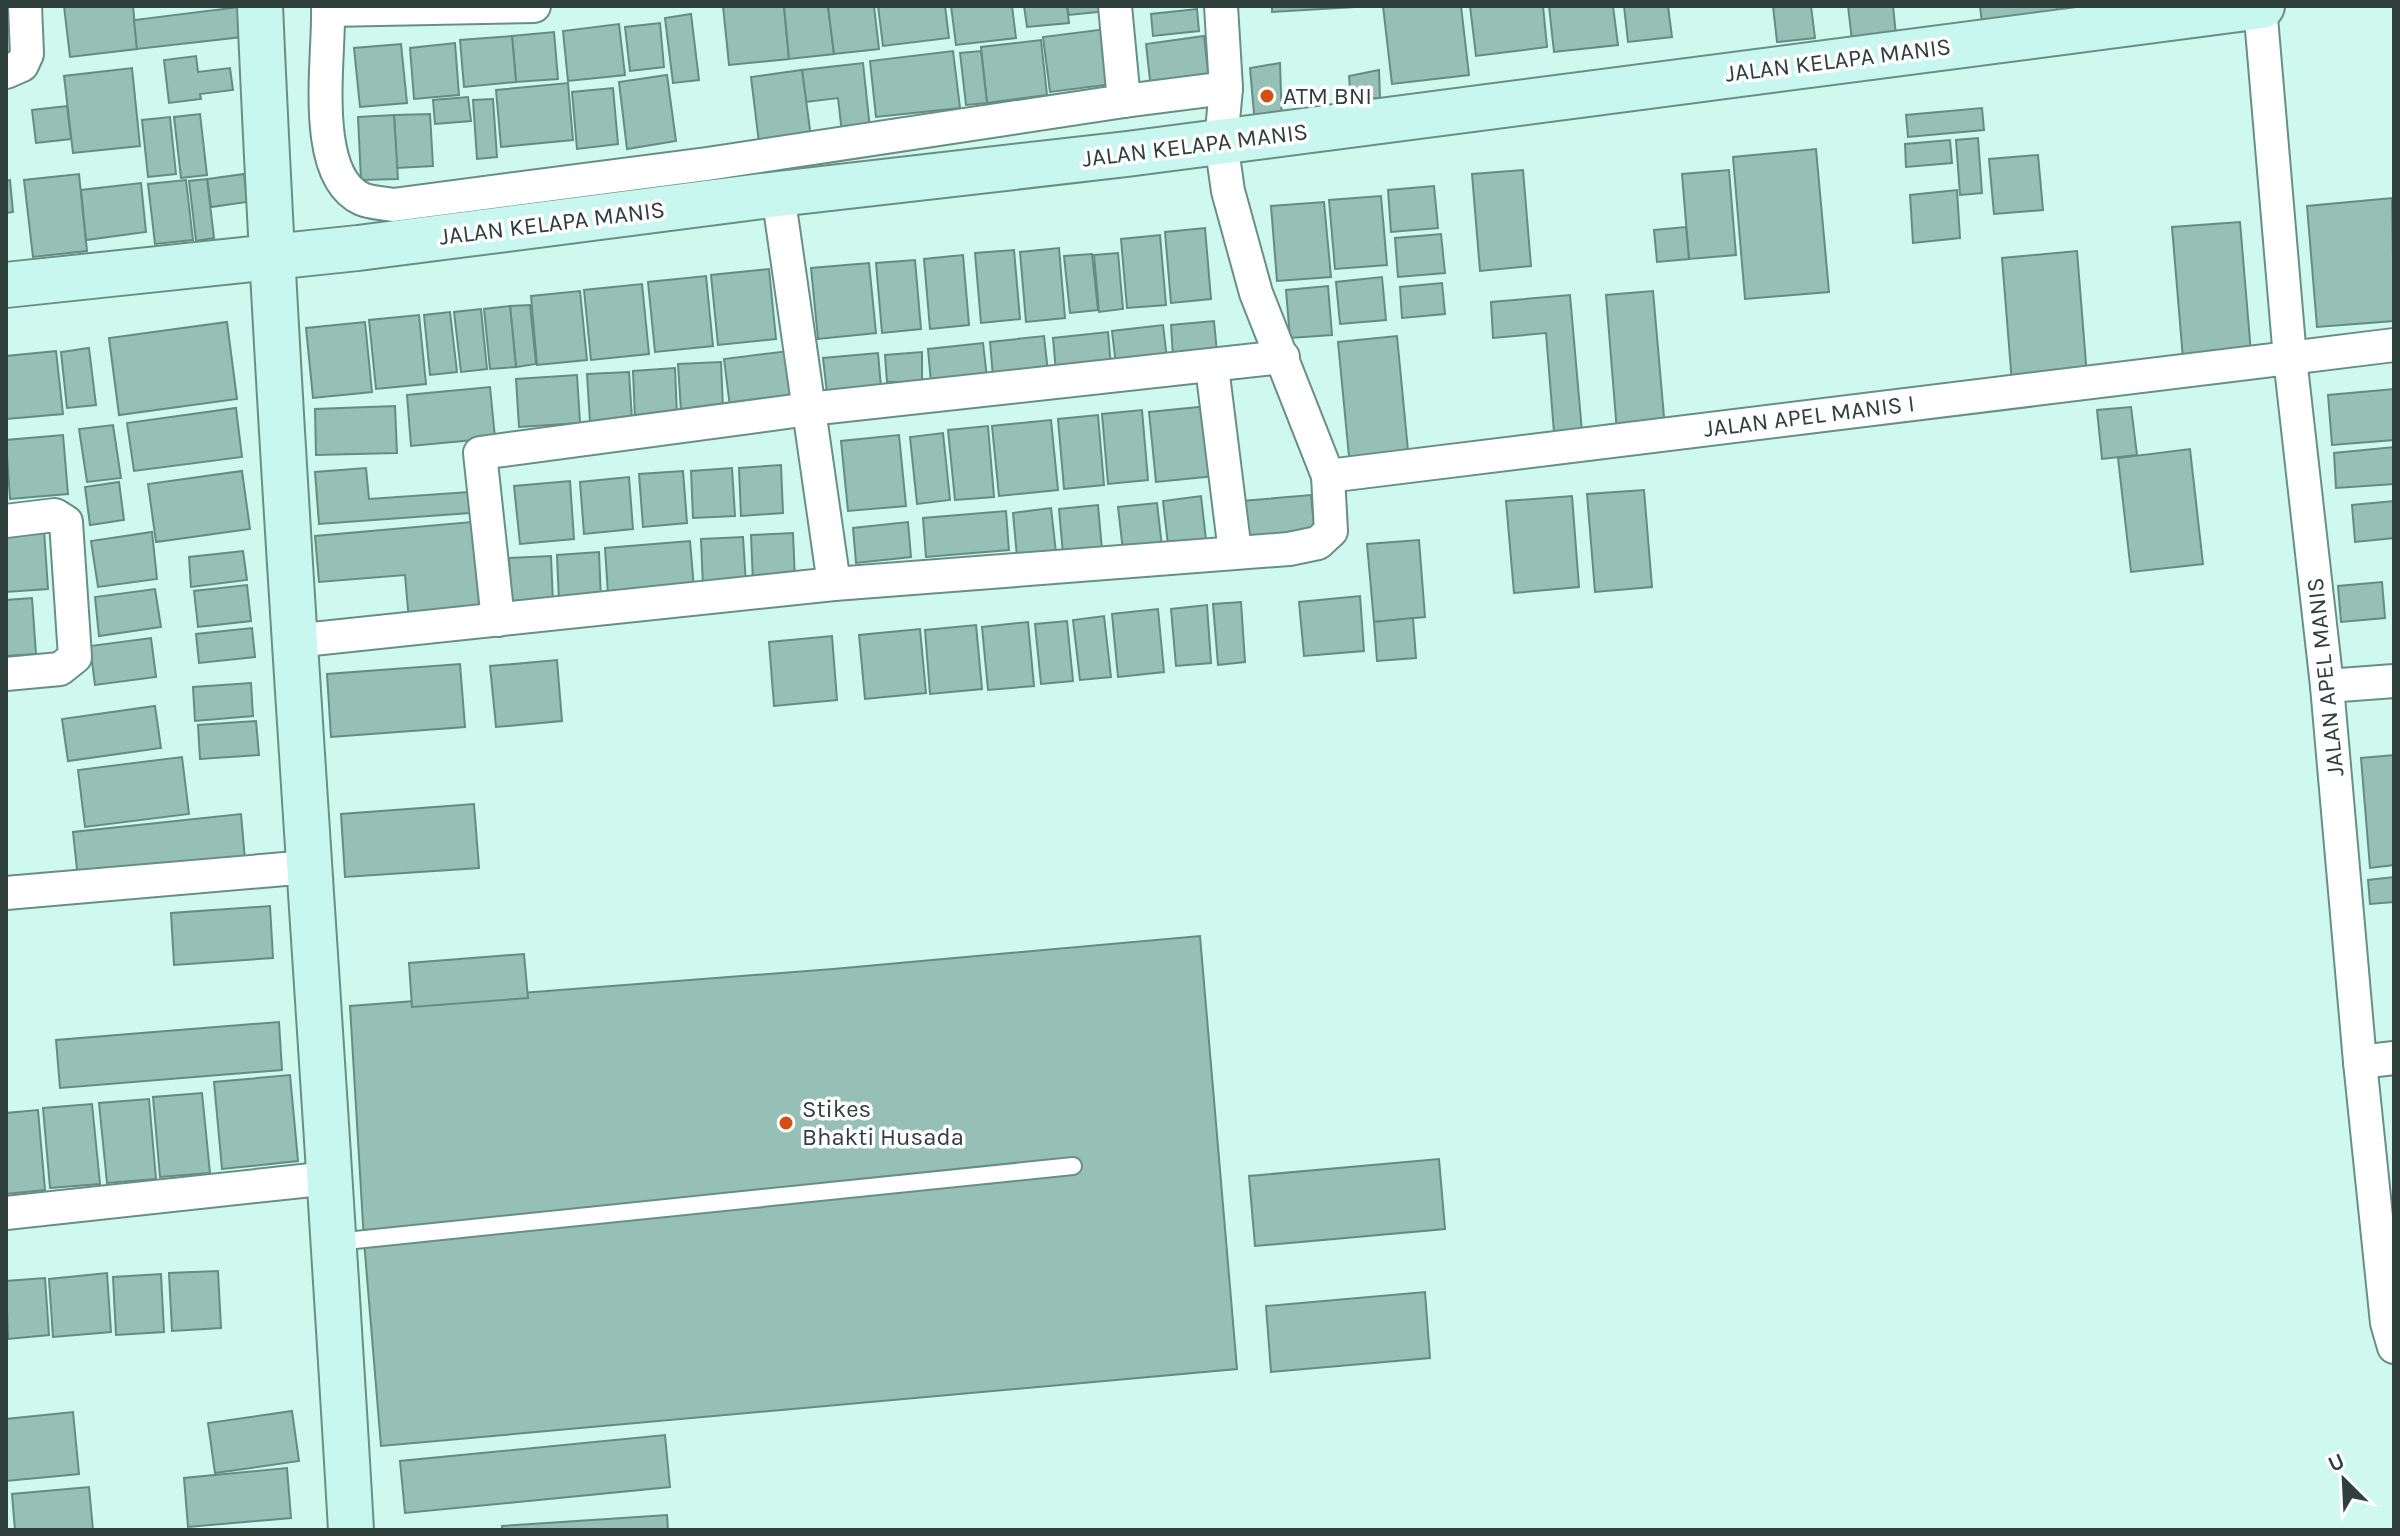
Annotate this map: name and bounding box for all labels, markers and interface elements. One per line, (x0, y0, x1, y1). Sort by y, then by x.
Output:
street label: JALAN KELAPA MANIS (1724, 32, 1952, 88)
place label: ATM BNI (1283, 82, 1372, 110)
marker: ATM BNI (1258, 87, 1276, 105)
street label: JALAN KELAPA MANIS (1081, 117, 1309, 173)
street label: JALAN KELAPA MANIS (438, 195, 666, 251)
street label: JALAN APEL MANIS I (1702, 389, 1916, 443)
street label: JALAN APEL MANIS (2301, 576, 2349, 778)
place label: Stikes Bhakti Husada (802, 1095, 964, 1151)
marker: Stikes Bhakti Husada (777, 1114, 795, 1132)
north arrow (2304, 1440, 2384, 1520)
text: U (2324, 1448, 2348, 1478)

